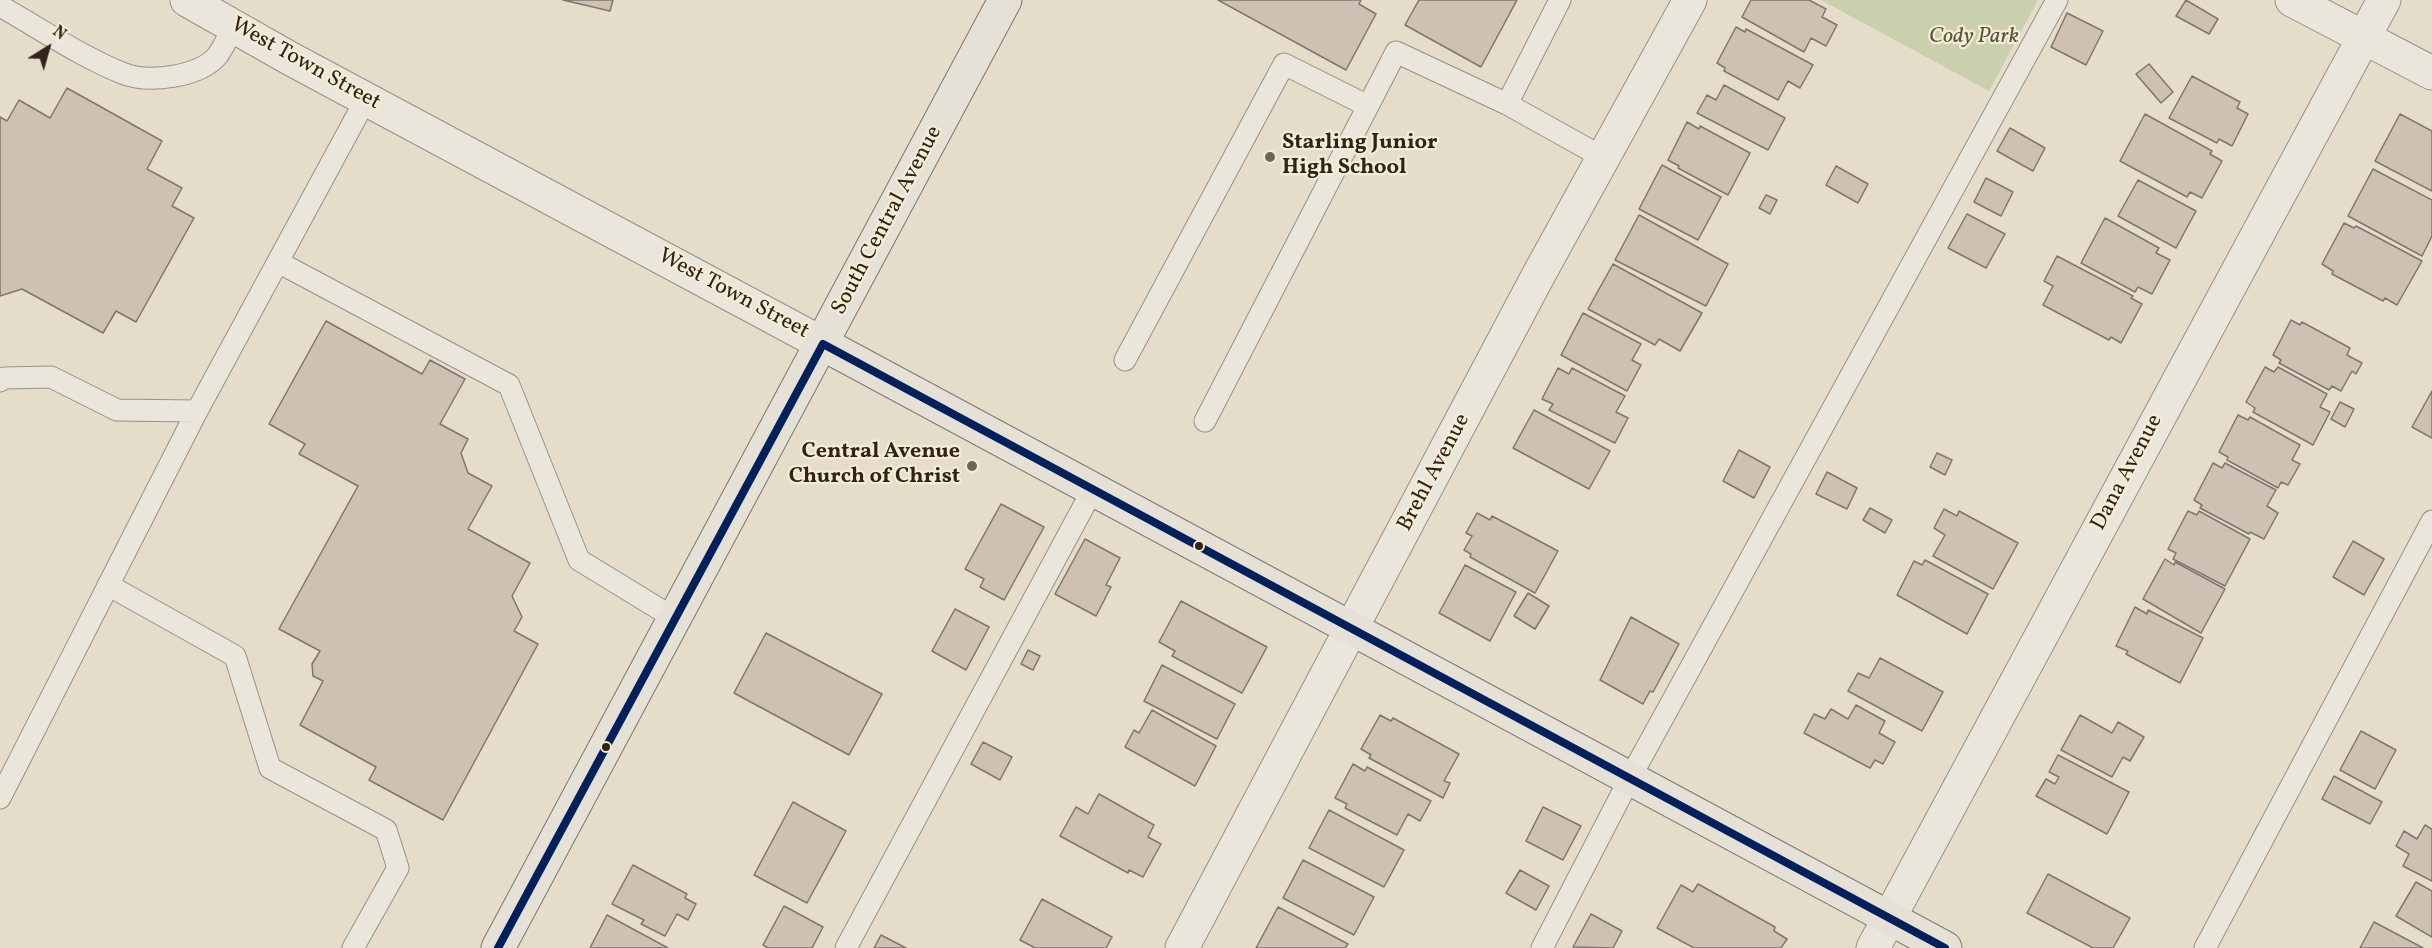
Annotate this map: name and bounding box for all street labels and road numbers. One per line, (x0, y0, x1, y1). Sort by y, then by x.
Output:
street label: West Town Street (225, 13, 385, 117)
street label: South Central Avenue (827, 122, 949, 320)
street label: West Town Street (653, 244, 813, 346)
street label: Brehl Avenue (1393, 410, 1477, 536)
street label: Dana Avenue (2086, 411, 2170, 535)

